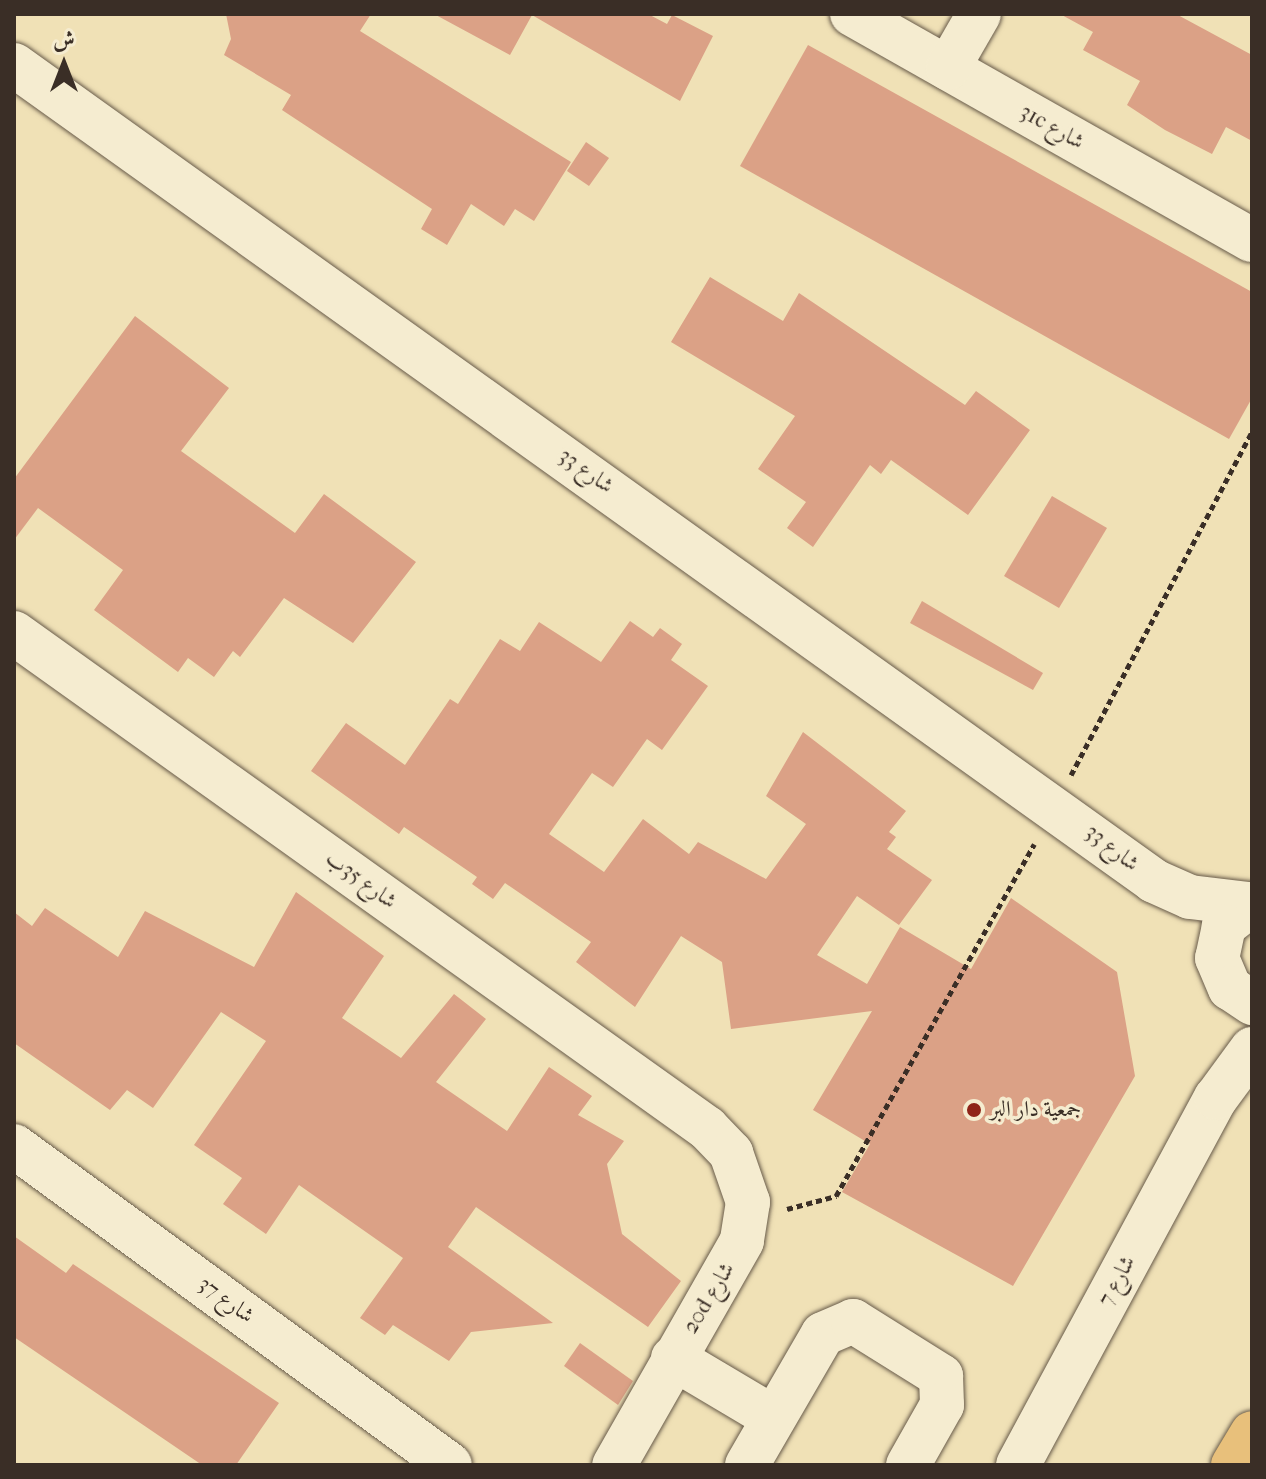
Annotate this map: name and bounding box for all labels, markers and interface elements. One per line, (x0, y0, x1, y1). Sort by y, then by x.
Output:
north arrow (24, 24, 104, 104)
text: ش (53, 27, 75, 53)
street label: 31c شارع (1015, 99, 1089, 155)
street label: شارع 33 (553, 443, 619, 499)
street label: شارع 33 (1080, 819, 1144, 877)
street label: شارع 35ب (320, 845, 402, 915)
place label: جمعية دار البر (990, 1097, 1081, 1123)
marker: جمعية دار البر (965, 1101, 983, 1119)
street label: شارع 7 (1093, 1251, 1141, 1311)
street label: 20d شارع (678, 1258, 740, 1338)
street label: شارع 37 (193, 1271, 259, 1329)

